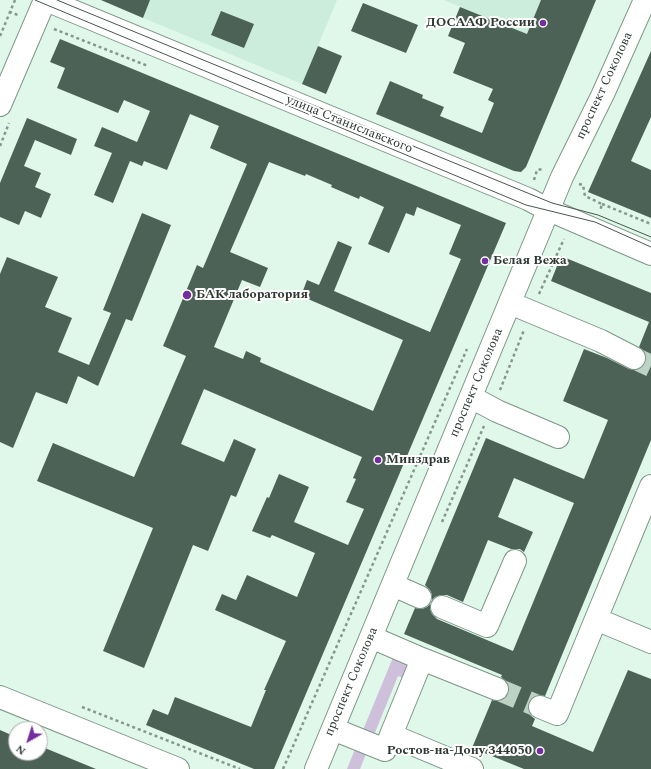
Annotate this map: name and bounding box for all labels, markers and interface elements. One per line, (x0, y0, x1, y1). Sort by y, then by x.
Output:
place label: ДОСААФ России (426, 15, 535, 31)
marker: ДОСААФ России (538, 18, 548, 28)
street label: проспект Соколова (573, 30, 637, 142)
street label: улица Станиславского (283, 92, 415, 158)
place label: Белая Вежа (493, 253, 567, 269)
marker: Белая Вежа (480, 256, 490, 266)
place label: БАК лаборатория (196, 287, 308, 303)
marker: БАК лаборатория (181, 289, 193, 301)
street label: проспект Соколова (447, 326, 507, 440)
place label: Минздрав (386, 452, 450, 468)
marker: Минздрав (373, 455, 383, 465)
street label: проспект Соколова (322, 625, 382, 739)
north arrow (8, 721, 48, 761)
text: N (12, 741, 30, 759)
place label: Ростов-на-Дону 344050 (387, 743, 532, 759)
marker: Ростов-на-Дону 344050 (535, 746, 545, 756)

